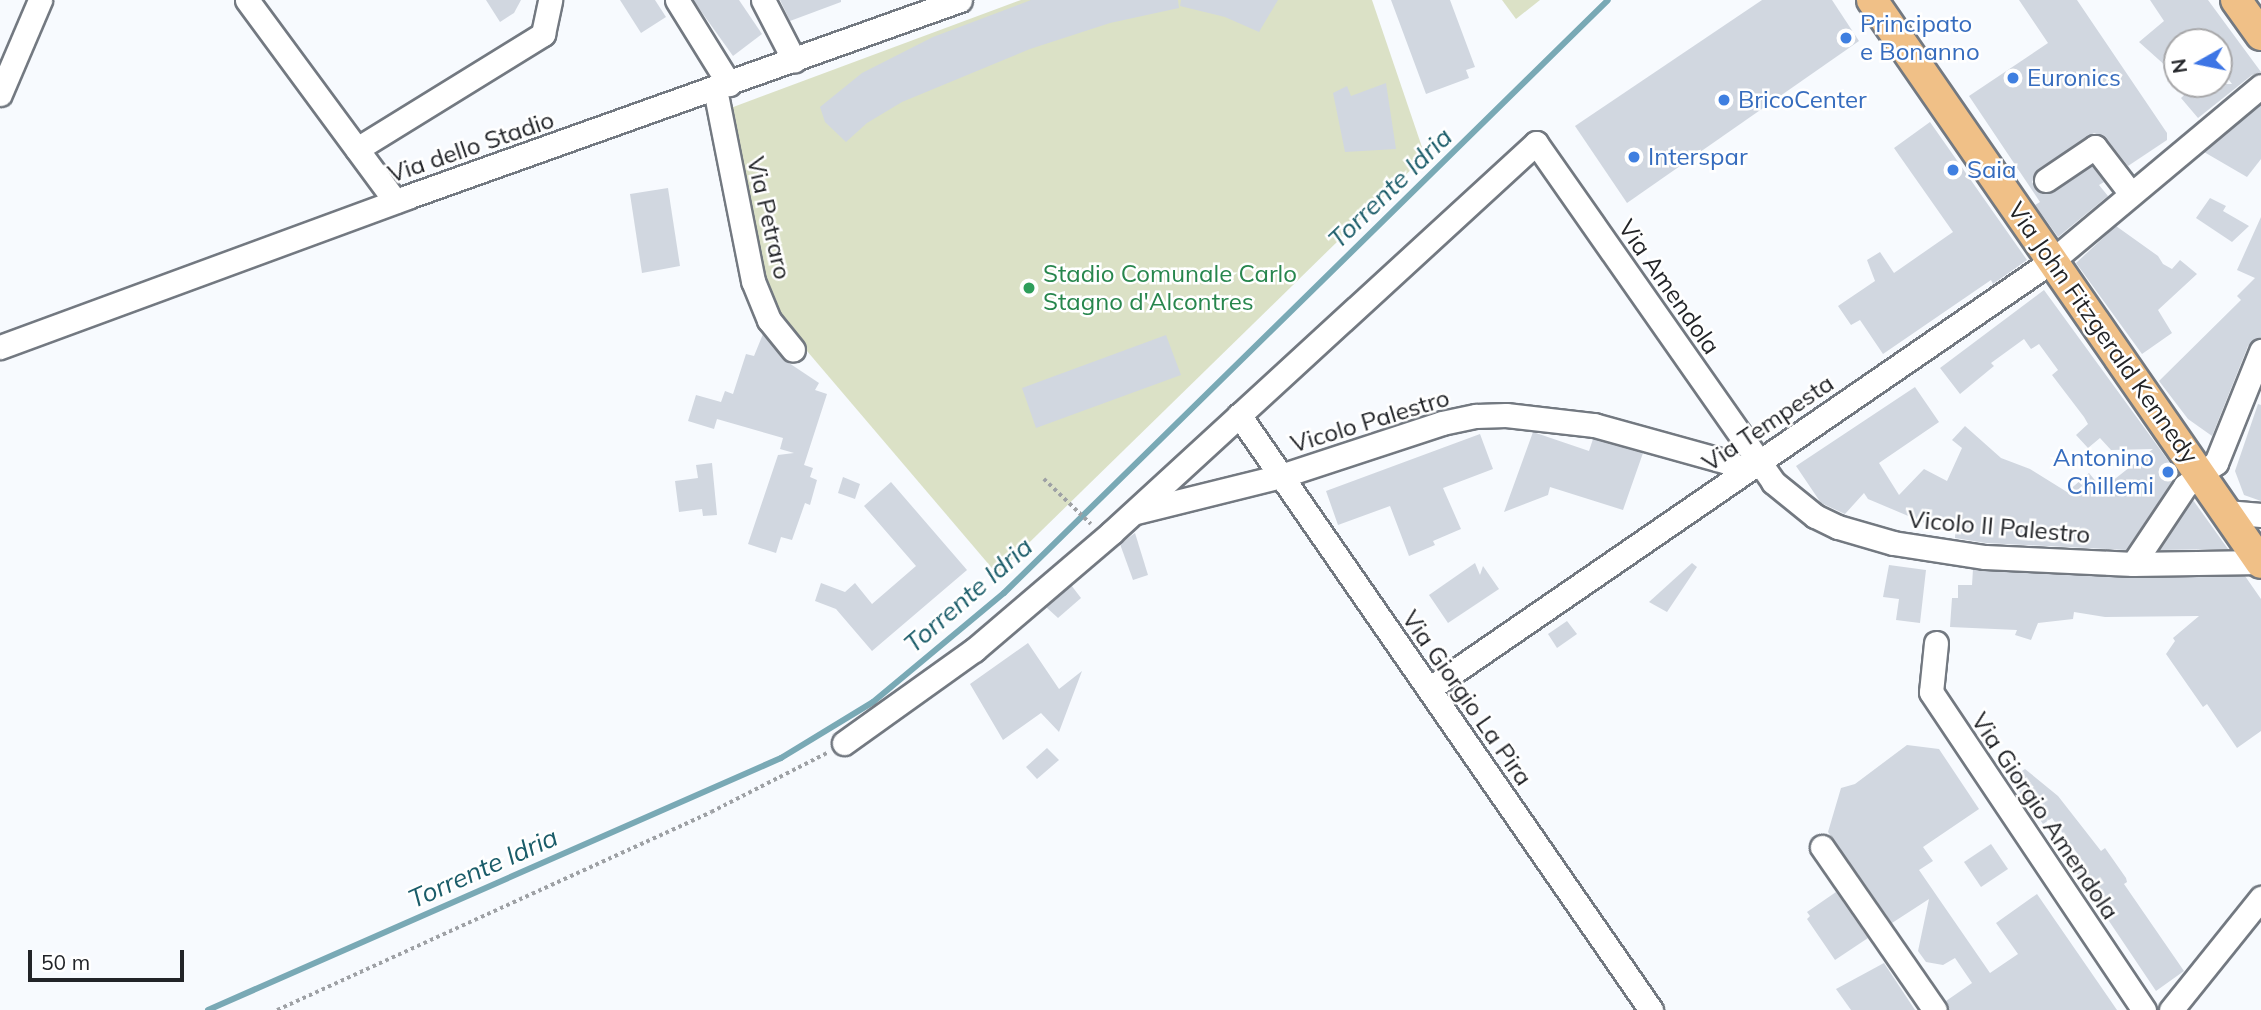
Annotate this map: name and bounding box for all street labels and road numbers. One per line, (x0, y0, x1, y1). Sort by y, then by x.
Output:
street label: Via dello Stadio (384, 105, 558, 189)
street label: Via Petraro (741, 154, 797, 282)
street label: Via John Fitzgerald Kennedy (2002, 197, 2204, 469)
street label: Via Amendola (1612, 214, 1726, 360)
street label: Via Tempesta (1697, 369, 1839, 477)
street label: Vicolo Palestro (1287, 383, 1453, 459)
street label: Vicolo II Palestro (1907, 505, 2091, 549)
street label: Via Giorgio La Pira (1396, 605, 1538, 791)
street label: Via Giorgio Amendola (1965, 707, 2125, 925)

